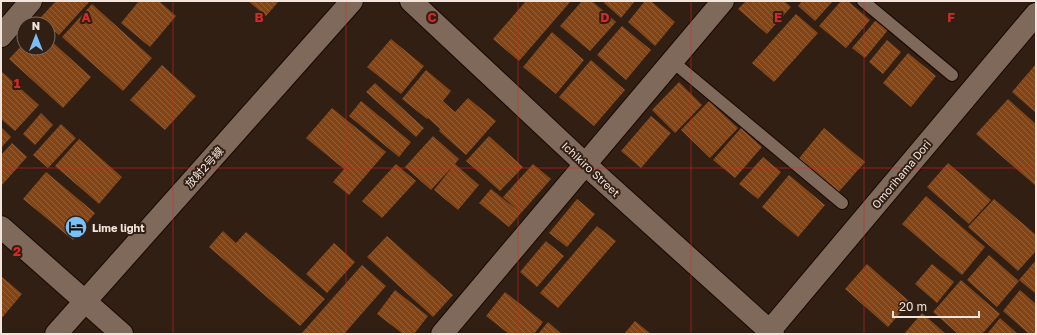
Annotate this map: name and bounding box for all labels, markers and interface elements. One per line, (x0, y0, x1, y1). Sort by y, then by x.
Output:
text: A (81, 9, 91, 25)
text: B (254, 9, 264, 25)
text: C (427, 9, 437, 25)
text: D (600, 9, 610, 25)
text: E (774, 9, 782, 25)
text: F (947, 9, 955, 25)
north arrow (16, 16, 56, 56)
text: N (32, 19, 40, 32)
text: 1 (14, 75, 21, 91)
street label: Omorihama Dori (869, 137, 933, 211)
street label: Ichikiro Street (559, 139, 623, 199)
street label: 放射2号線 (182, 144, 226, 190)
hotel icon: Lime light (63, 214, 89, 240)
place label: Lime light (92, 221, 145, 234)
text: 2 (13, 243, 21, 259)
scale bar (893, 293, 979, 319)
text: 20 m (899, 299, 927, 314)

